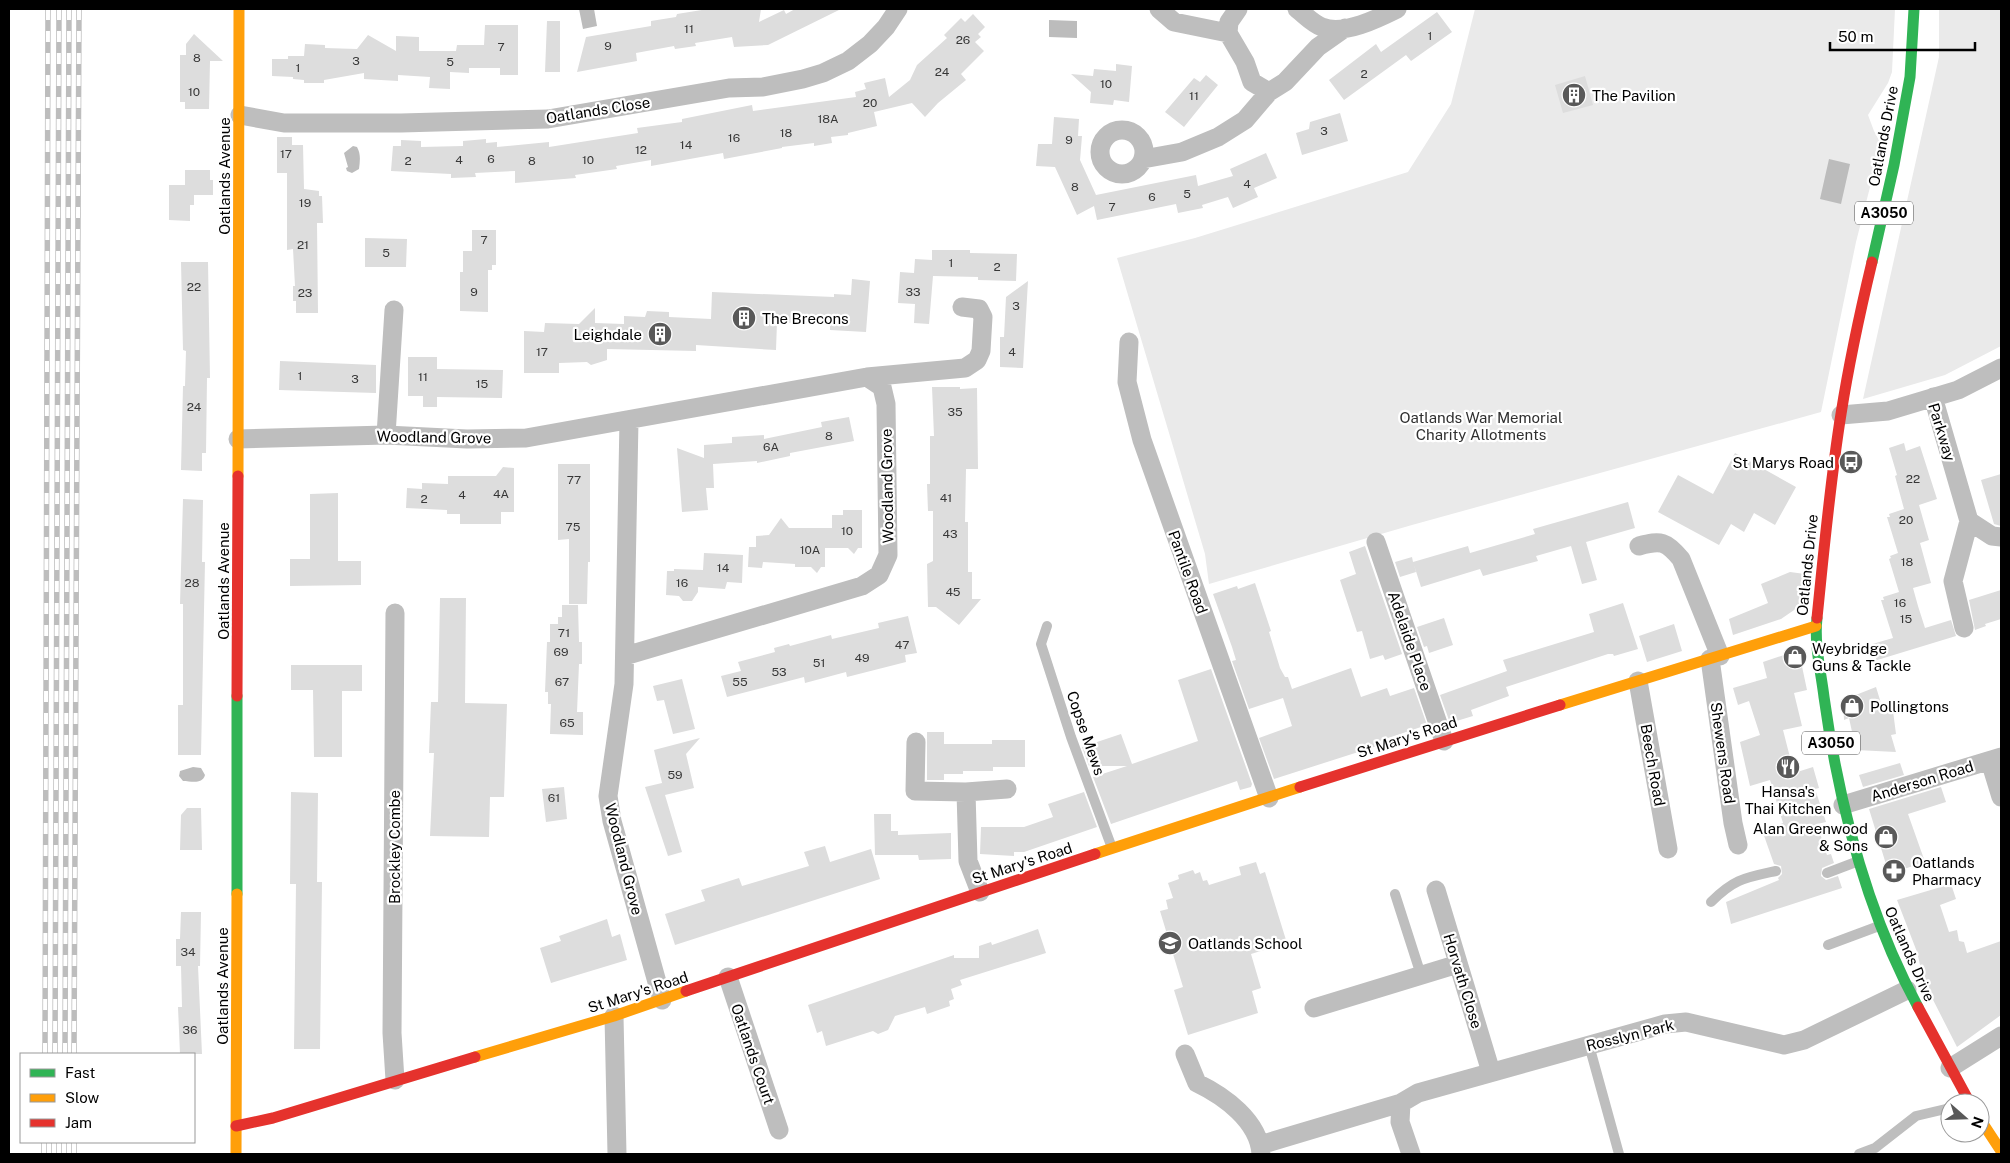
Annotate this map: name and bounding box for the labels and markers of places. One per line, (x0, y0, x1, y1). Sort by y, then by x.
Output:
building icon: The Pavilion (1561, 82, 1587, 108)
place label: The Pavilion (1592, 87, 1676, 104)
building icon: The Brecons (731, 305, 757, 331)
place label: The Brecons (762, 310, 849, 327)
building icon: Leighdale (647, 321, 673, 347)
place label: Leighdale (574, 326, 642, 343)
bus stop icon: St Marys Road (1838, 449, 1864, 475)
place label: St Marys Road (1733, 454, 1834, 471)
place label: Weybridge Guns & Tackle (1812, 640, 1911, 674)
shop icon: Weybridge Guns & Tackle (1782, 644, 1808, 670)
shop icon: Pollingtons (1839, 693, 1865, 719)
place label: Pollingtons (1870, 698, 1949, 715)
restaurant icon: Hansa's Thai Kitchen (1775, 754, 1801, 780)
place label: Hansa's Thai Kitchen (1745, 783, 1831, 817)
place label: Alan Greenwood & Sons (1753, 820, 1868, 854)
shop icon: Alan Greenwood & Sons (1873, 824, 1899, 850)
place label: Oatlands Pharmacy (1912, 854, 1982, 888)
pharmacy icon: Oatlands Pharmacy (1881, 858, 1907, 884)
school or university icon: Oatlands School (1157, 930, 1183, 956)
place label: Oatlands School (1188, 935, 1302, 952)

